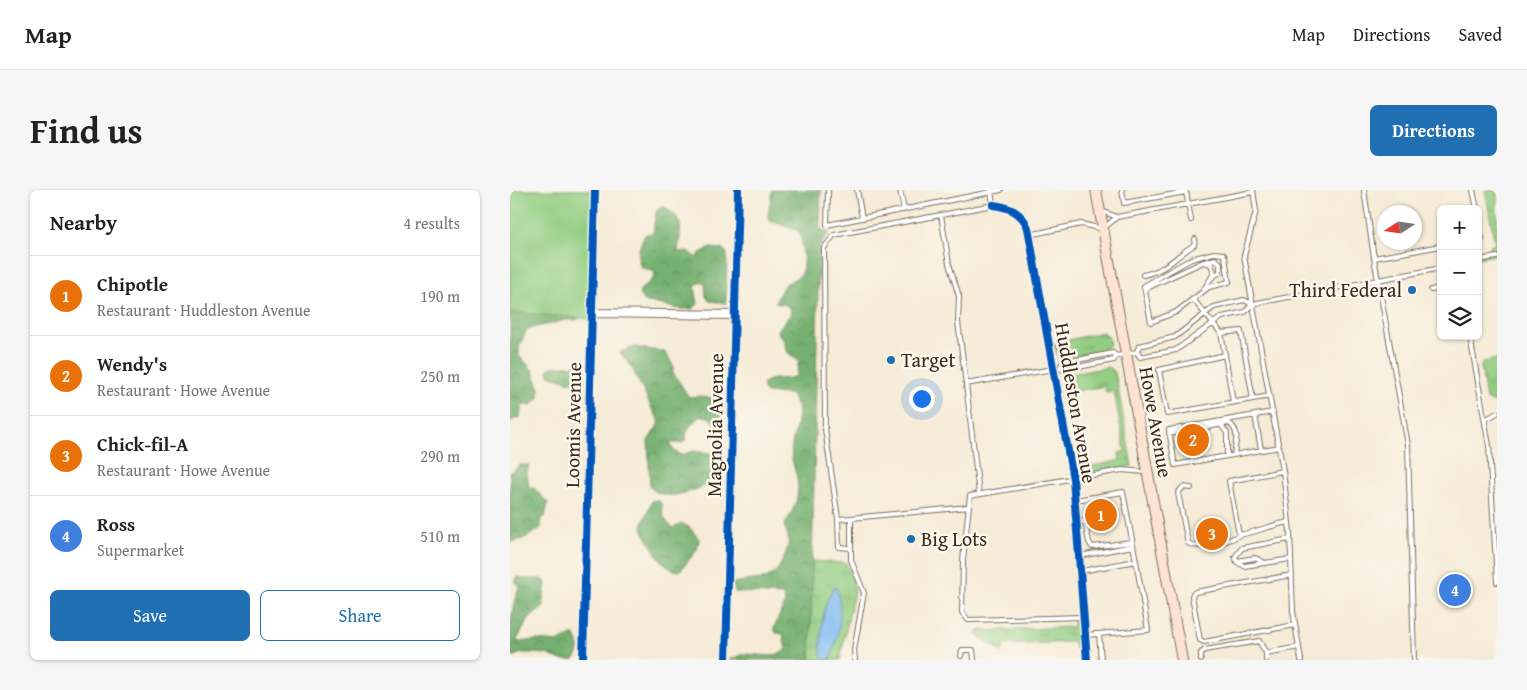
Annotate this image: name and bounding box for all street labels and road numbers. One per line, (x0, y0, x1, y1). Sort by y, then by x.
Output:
street label: Huddleston Avenue (1048, 320, 1105, 486)
street label: Magnolia Avenue (699, 353, 730, 497)
street label: Loomis Avenue (557, 362, 588, 488)
street label: Howe Avenue (1132, 364, 1181, 480)

